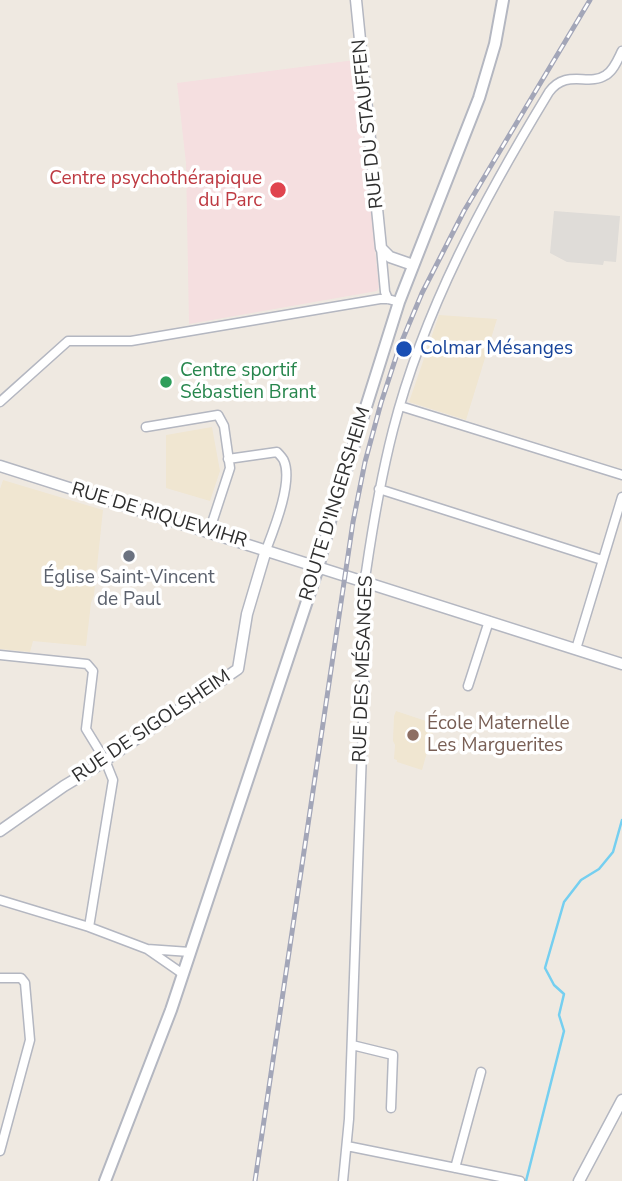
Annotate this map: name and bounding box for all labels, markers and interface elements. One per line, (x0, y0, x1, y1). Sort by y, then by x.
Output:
street label: RUE DU STAUFFEN (349, 38, 389, 210)
place label: Centre psychothérapique du Parc (49, 168, 262, 212)
marker: Centre psychothérapique du Parc (268, 180, 288, 200)
place label: Colmar Mésanges (420, 338, 573, 360)
marker: Colmar Mésanges (394, 339, 414, 359)
place label: Centre sportif Sébastien Brant (180, 360, 316, 404)
marker: Centre sportif Sébastien Brant (158, 374, 174, 390)
street label: ROUTE D'INGERSHEIM (296, 404, 376, 604)
street label: RUE DE RIQUEWIHR (68, 478, 250, 554)
marker: Église Saint-Vincent de Paul (121, 548, 137, 564)
place label: Église Saint-Vincent de Paul (43, 567, 215, 611)
street label: RUE DES MÉSANGES (349, 575, 379, 763)
street label: RUE DE SIGOLSHEIM (69, 666, 235, 788)
place label: École Maternelle Les Marguerites (427, 713, 570, 757)
marker: École Maternelle Les Marguerites (405, 727, 421, 743)

